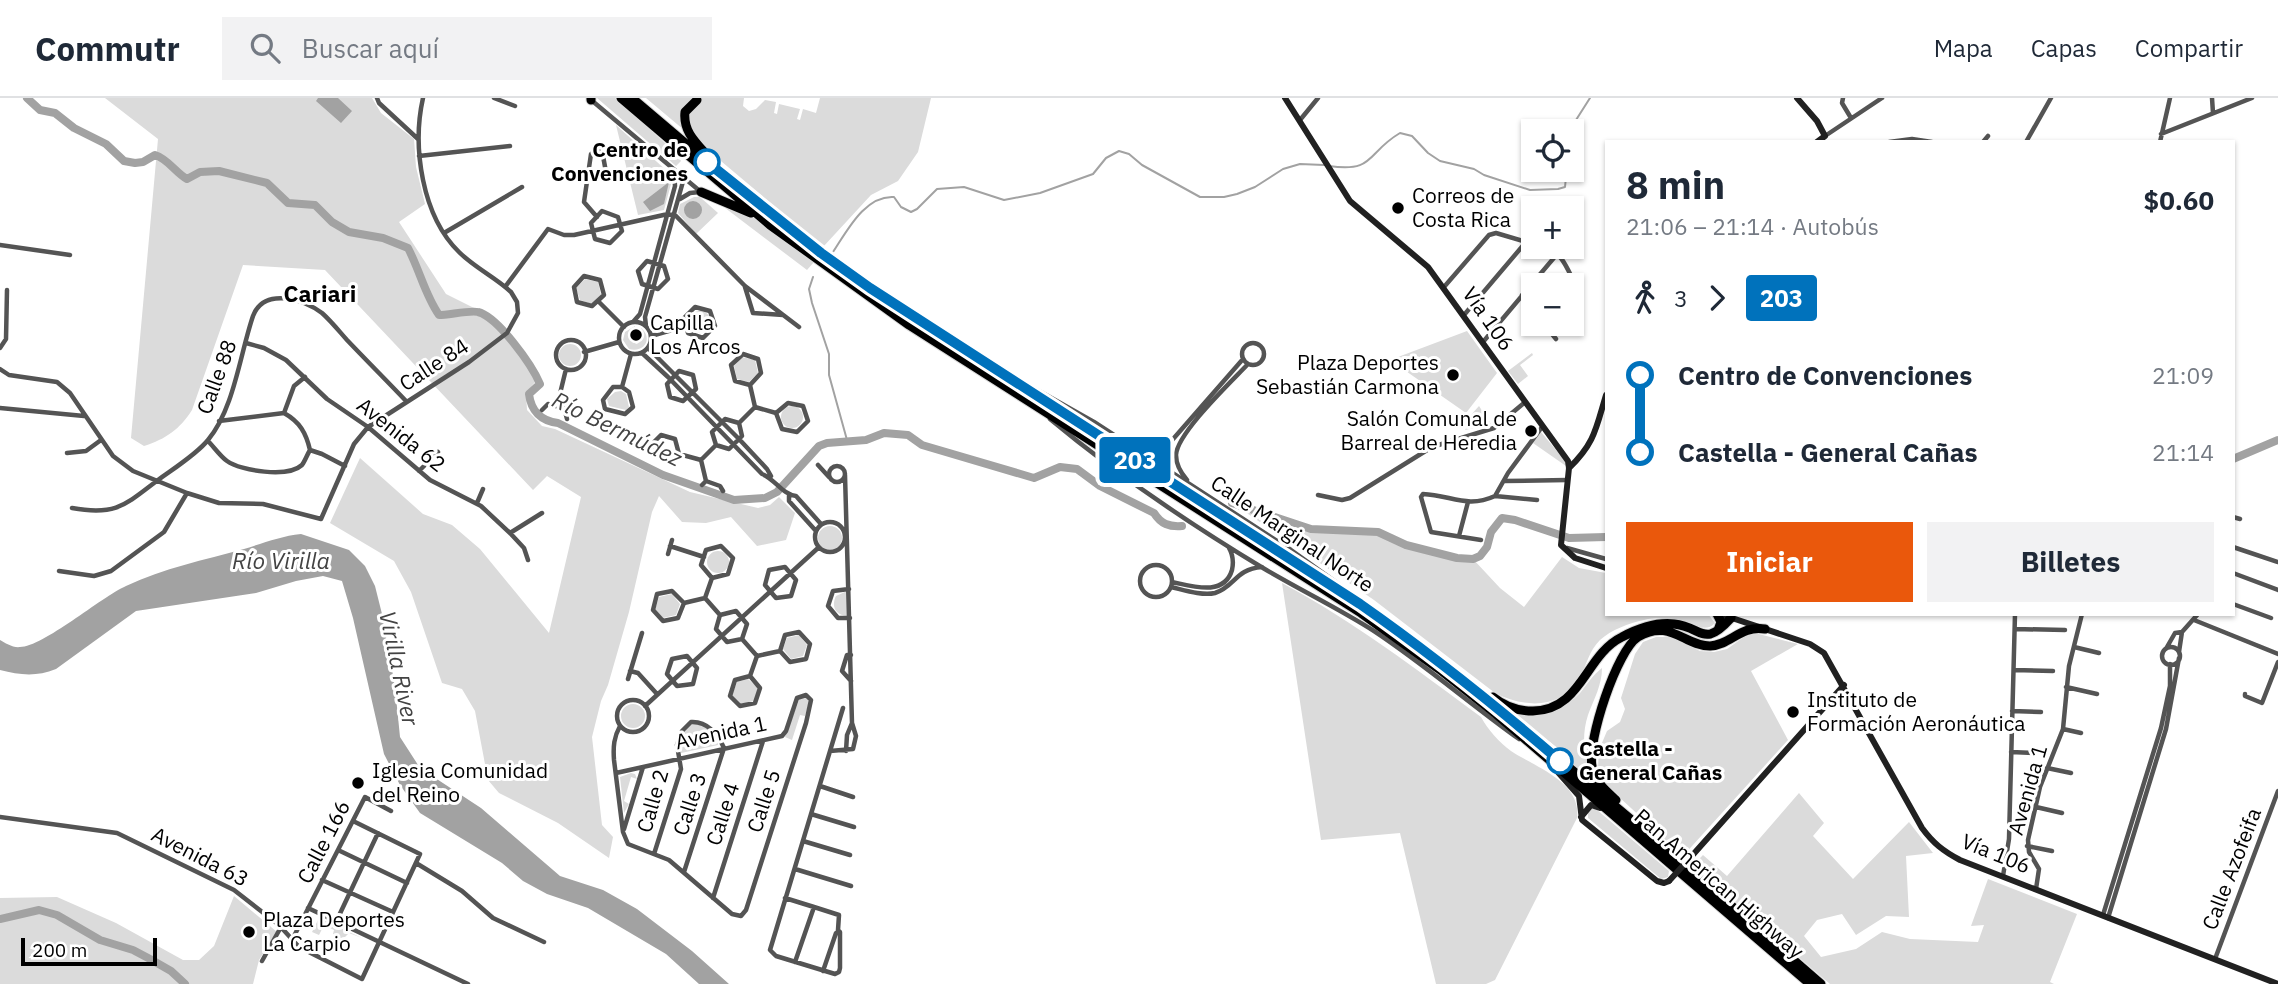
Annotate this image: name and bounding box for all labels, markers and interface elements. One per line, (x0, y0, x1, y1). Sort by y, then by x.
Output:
search box (222, 17, 712, 80)
text: Commutr (35, 27, 180, 70)
icon: search (246, 29, 284, 67)
text: Buscar aquí (302, 31, 439, 65)
text: Mapa (1934, 32, 1993, 64)
text: Capas (2031, 32, 2097, 64)
text: Compartir (2135, 32, 2243, 64)
map controls (1521, 119, 1584, 336)
button: locate (1521, 119, 1584, 182)
place label: Centro de Convenciones (551, 135, 688, 187)
marker: Centro de Convenciones (694, 149, 720, 175)
text: 8 min (1626, 160, 1725, 209)
place label: Correos de Costa Rica (1412, 181, 1514, 233)
text: $0.60 (2144, 183, 2214, 217)
button: + (1521, 196, 1584, 259)
marker: Correos de Costa Rica (1390, 200, 1406, 216)
text: 21:06 – 21:14 · Autobús (1626, 211, 1879, 241)
button: − (1521, 273, 1584, 336)
district label: Cariari (284, 278, 356, 308)
icon: walk (1626, 279, 1664, 317)
icon: forward (1698, 279, 1736, 317)
street label: Vía 106 (1457, 281, 1521, 356)
text: 203 (1760, 282, 1803, 314)
text: 3 (1674, 283, 1688, 313)
place label: Capilla Los Arcos (650, 308, 741, 360)
marker: Capilla Los Arcos (628, 327, 644, 343)
street label: Calle 84 (393, 331, 473, 397)
street label: Calle 88 (190, 336, 242, 418)
place label: Plaza Deportes Sebastián Carmona (1256, 348, 1439, 400)
text: Centro de Convenciones (1678, 358, 1972, 392)
text: 21:09 (2152, 360, 2214, 390)
marker: Plaza Deportes Sebastián Carmona (1445, 367, 1461, 383)
water label: Río Bermúdez (548, 384, 688, 473)
street label: Avenida 62 (351, 391, 452, 478)
place label: Salón Comunal de Barreal de Heredia (1341, 404, 1517, 456)
marker: Salón Comunal de Barreal de Heredia (1523, 423, 1539, 439)
text: Castella - General Cañas (1678, 435, 1978, 469)
line badge: 203 (1095, 437, 1175, 483)
text: 21:14 (2152, 437, 2214, 467)
text: 203 (1113, 444, 1157, 476)
street label: Calle Marginal Norte (1206, 468, 1380, 598)
button: Iniciar (1626, 522, 1913, 602)
button: Billetes (1927, 522, 2214, 602)
water label: Río Virilla (232, 545, 330, 575)
water label: Virilla River (373, 608, 427, 729)
place label: Instituto de Formación Aeronáutica (1807, 685, 2026, 737)
marker: Instituto de Formación Aeronáutica (1785, 704, 1801, 720)
street label: Avenida 1 (672, 709, 769, 755)
place label: Castella - General Cañas (1579, 734, 1722, 786)
street label: Avenida 1 (2001, 741, 2053, 838)
marker: Castella - General Cañas (1547, 748, 1573, 774)
place label: Iglesia Comunidad del Reino (372, 756, 548, 808)
street label: Calle 2 (630, 766, 674, 836)
street label: Calle 5 (740, 766, 786, 836)
street label: Calle 3 (666, 769, 712, 839)
marker: Iglesia Comunidad del Reino (350, 775, 366, 791)
street label: Calle 4 (699, 779, 745, 849)
street label: Calle 166 (290, 795, 356, 888)
street label: Pan American Highway (1629, 802, 1811, 965)
street label: Calle Azofeifa (2195, 804, 2267, 934)
street label: Avenida 63 (147, 820, 254, 893)
street label: Vía 106 (1958, 827, 2035, 880)
place label: Plaza Deportes La Carpio (263, 905, 405, 957)
marker: Plaza Deportes La Carpio (241, 924, 257, 940)
scale bar (21, 935, 158, 967)
text: 200 m (32, 938, 87, 962)

